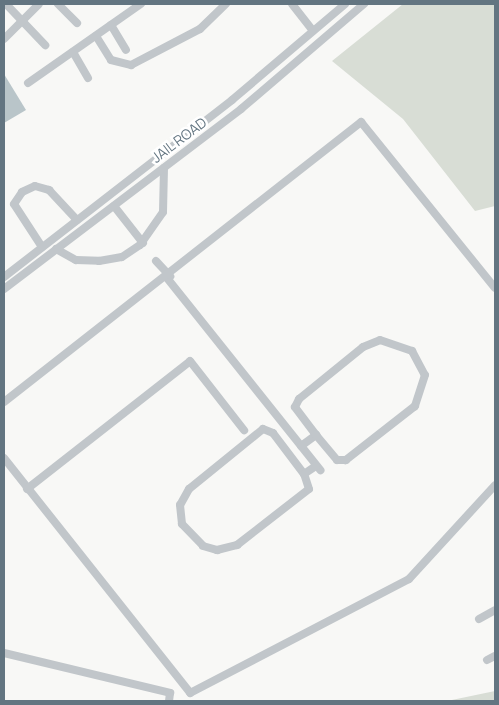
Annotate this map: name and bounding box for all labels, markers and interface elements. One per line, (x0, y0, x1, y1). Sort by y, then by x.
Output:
street label: JAIL ROAD (148, 114, 210, 166)

